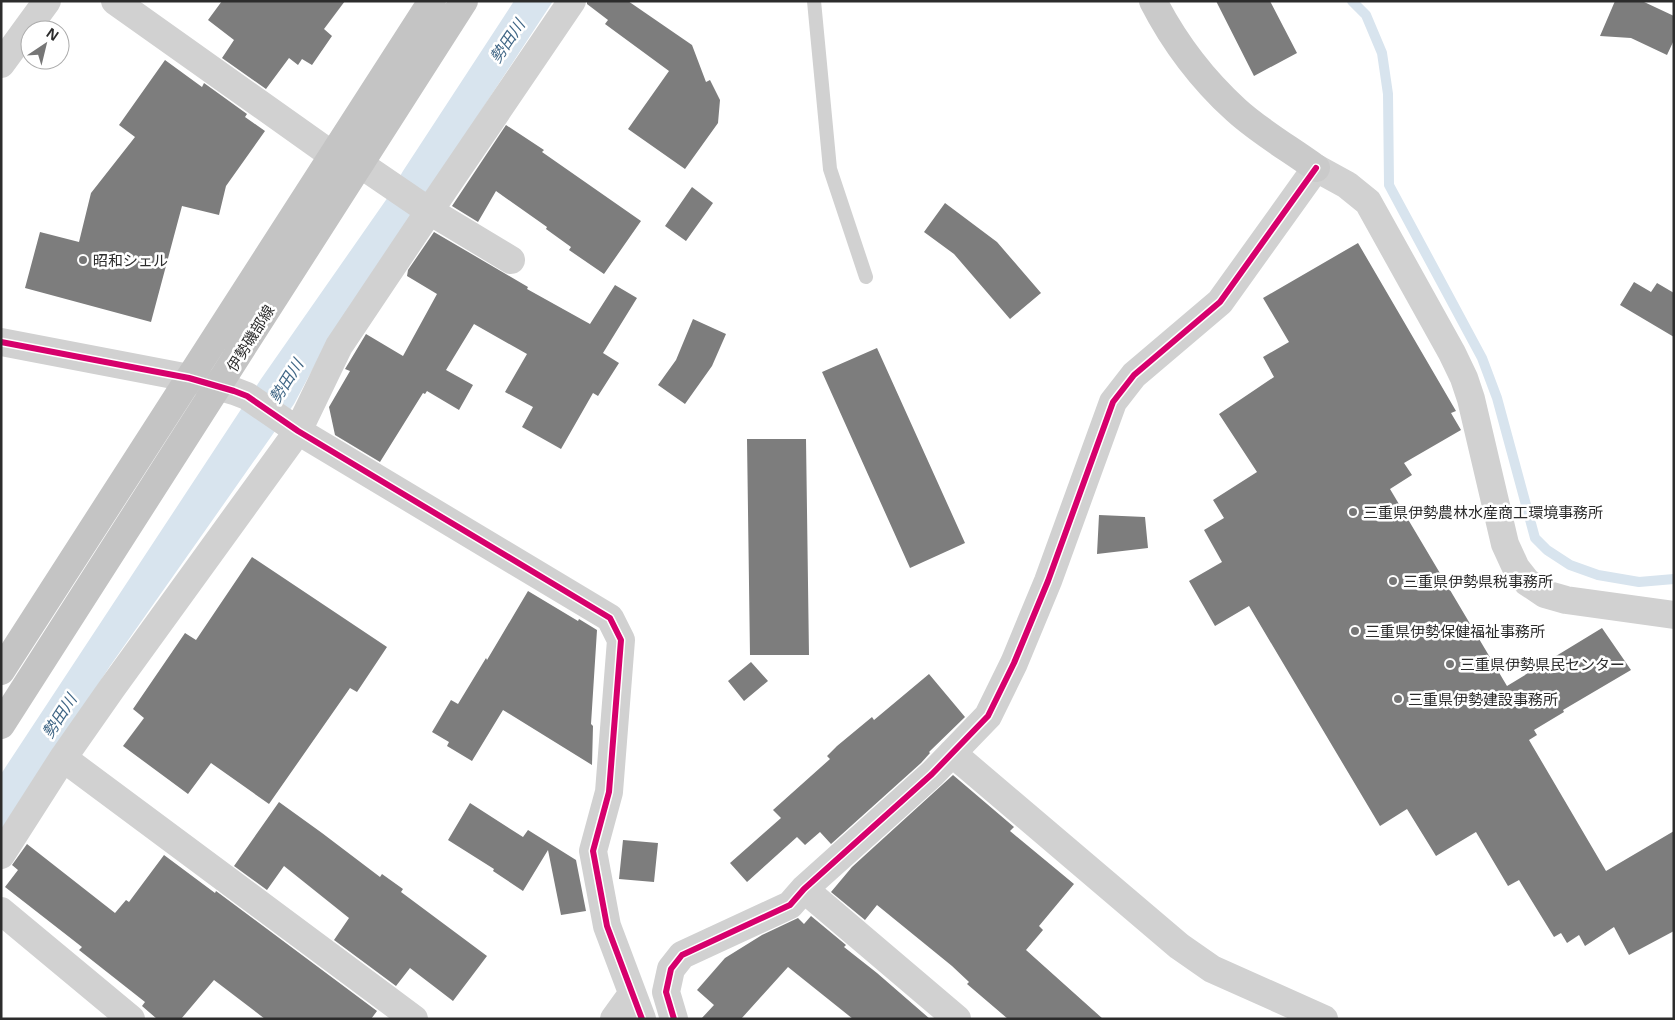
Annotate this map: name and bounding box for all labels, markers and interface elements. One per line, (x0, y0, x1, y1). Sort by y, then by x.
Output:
water label: 勢田川 (484, 13, 531, 67)
north arrow (20, 20, 70, 70)
text: N (43, 23, 63, 45)
place label: 昭和シェル (93, 250, 168, 270)
marker: 昭和シェル (77, 254, 89, 266)
street label: 伊勢磯部線 (222, 301, 278, 375)
water label: 勢田川 (264, 353, 309, 407)
place label: 三重県伊勢農林水産商工環境事務所 (1363, 502, 1603, 522)
marker: 三重県伊勢農林水産商工環境事務所 (1347, 506, 1359, 518)
place label: 三重県伊勢県税事務所 (1403, 571, 1553, 591)
marker: 三重県伊勢県税事務所 (1387, 575, 1399, 587)
place label: 三重県伊勢保健福祉事務所 (1365, 621, 1545, 641)
marker: 三重県伊勢保健福祉事務所 (1349, 625, 1361, 637)
place label: 三重県伊勢県民センター (1460, 654, 1625, 674)
marker: 三重県伊勢県民センター (1444, 658, 1456, 670)
water label: 勢田川 (37, 688, 82, 742)
place label: 三重県伊勢建設事務所 (1408, 689, 1558, 709)
marker: 三重県伊勢建設事務所 (1392, 693, 1404, 705)

